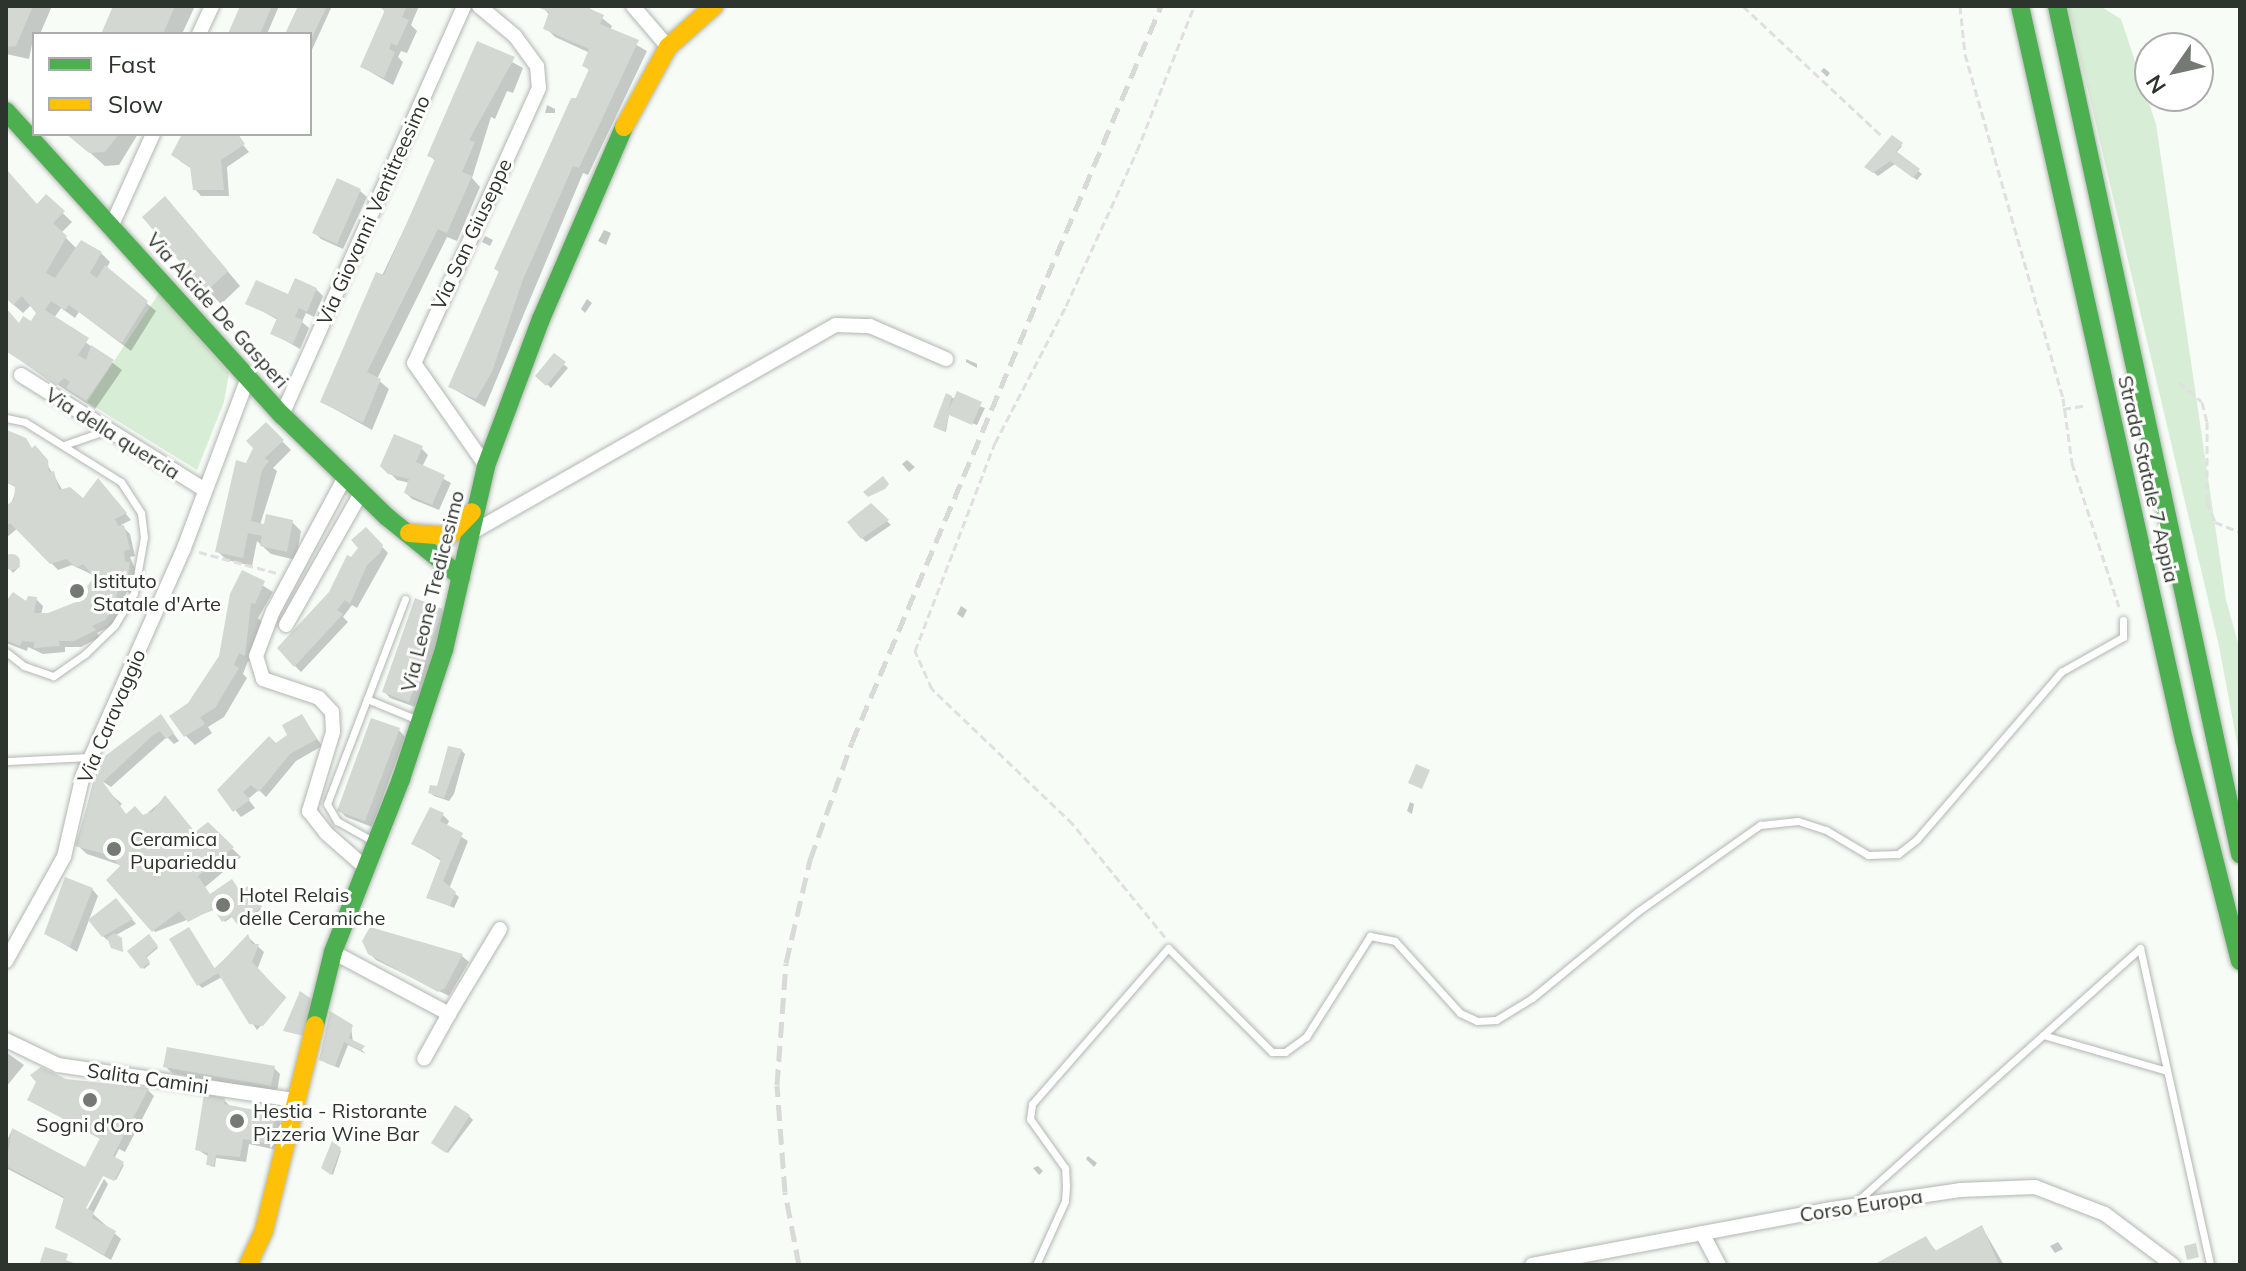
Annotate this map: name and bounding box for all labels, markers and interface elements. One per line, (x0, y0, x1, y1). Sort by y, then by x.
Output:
legend (32, 32, 312, 136)
north arrow (2134, 32, 2214, 112)
text: Fast (108, 49, 156, 79)
text: N (2140, 70, 2172, 99)
text: Slow (108, 89, 163, 119)
street label: Via Giovanni Ventitreesimo (311, 91, 435, 329)
street label: Via San Giuseppe (425, 155, 517, 313)
street label: Via Alcide De Gasperi (142, 227, 294, 393)
street label: Strada Statale 7 Appia (2113, 373, 2185, 585)
street label: Via della quercia (41, 382, 185, 484)
street label: Via Leone Tredicesimo (395, 488, 469, 694)
place label: Istituto Statale d'Arte (93, 568, 221, 615)
marker: Istituto Statale d'Arte (68, 582, 86, 600)
street label: Via Caravaggio (72, 645, 150, 787)
place label: Ceramica Puparieddu (130, 826, 237, 873)
marker: Ceramica Puparieddu (105, 840, 123, 858)
place label: Hotel Relais delle Ceramiche (239, 882, 385, 929)
marker: Hotel Relais delle Ceramiche (214, 896, 232, 914)
street label: Salita Camini (86, 1058, 210, 1098)
marker: Sogni d'Oro (81, 1091, 99, 1109)
place label: Hestia - Ristorante Pizzeria Wine Bar (253, 1098, 427, 1145)
place label: Sogni d'Oro (36, 1112, 144, 1136)
marker: Hestia - Ristorante Pizzeria Wine Bar (228, 1112, 246, 1130)
street label: Corso Europa (1798, 1183, 1924, 1227)

